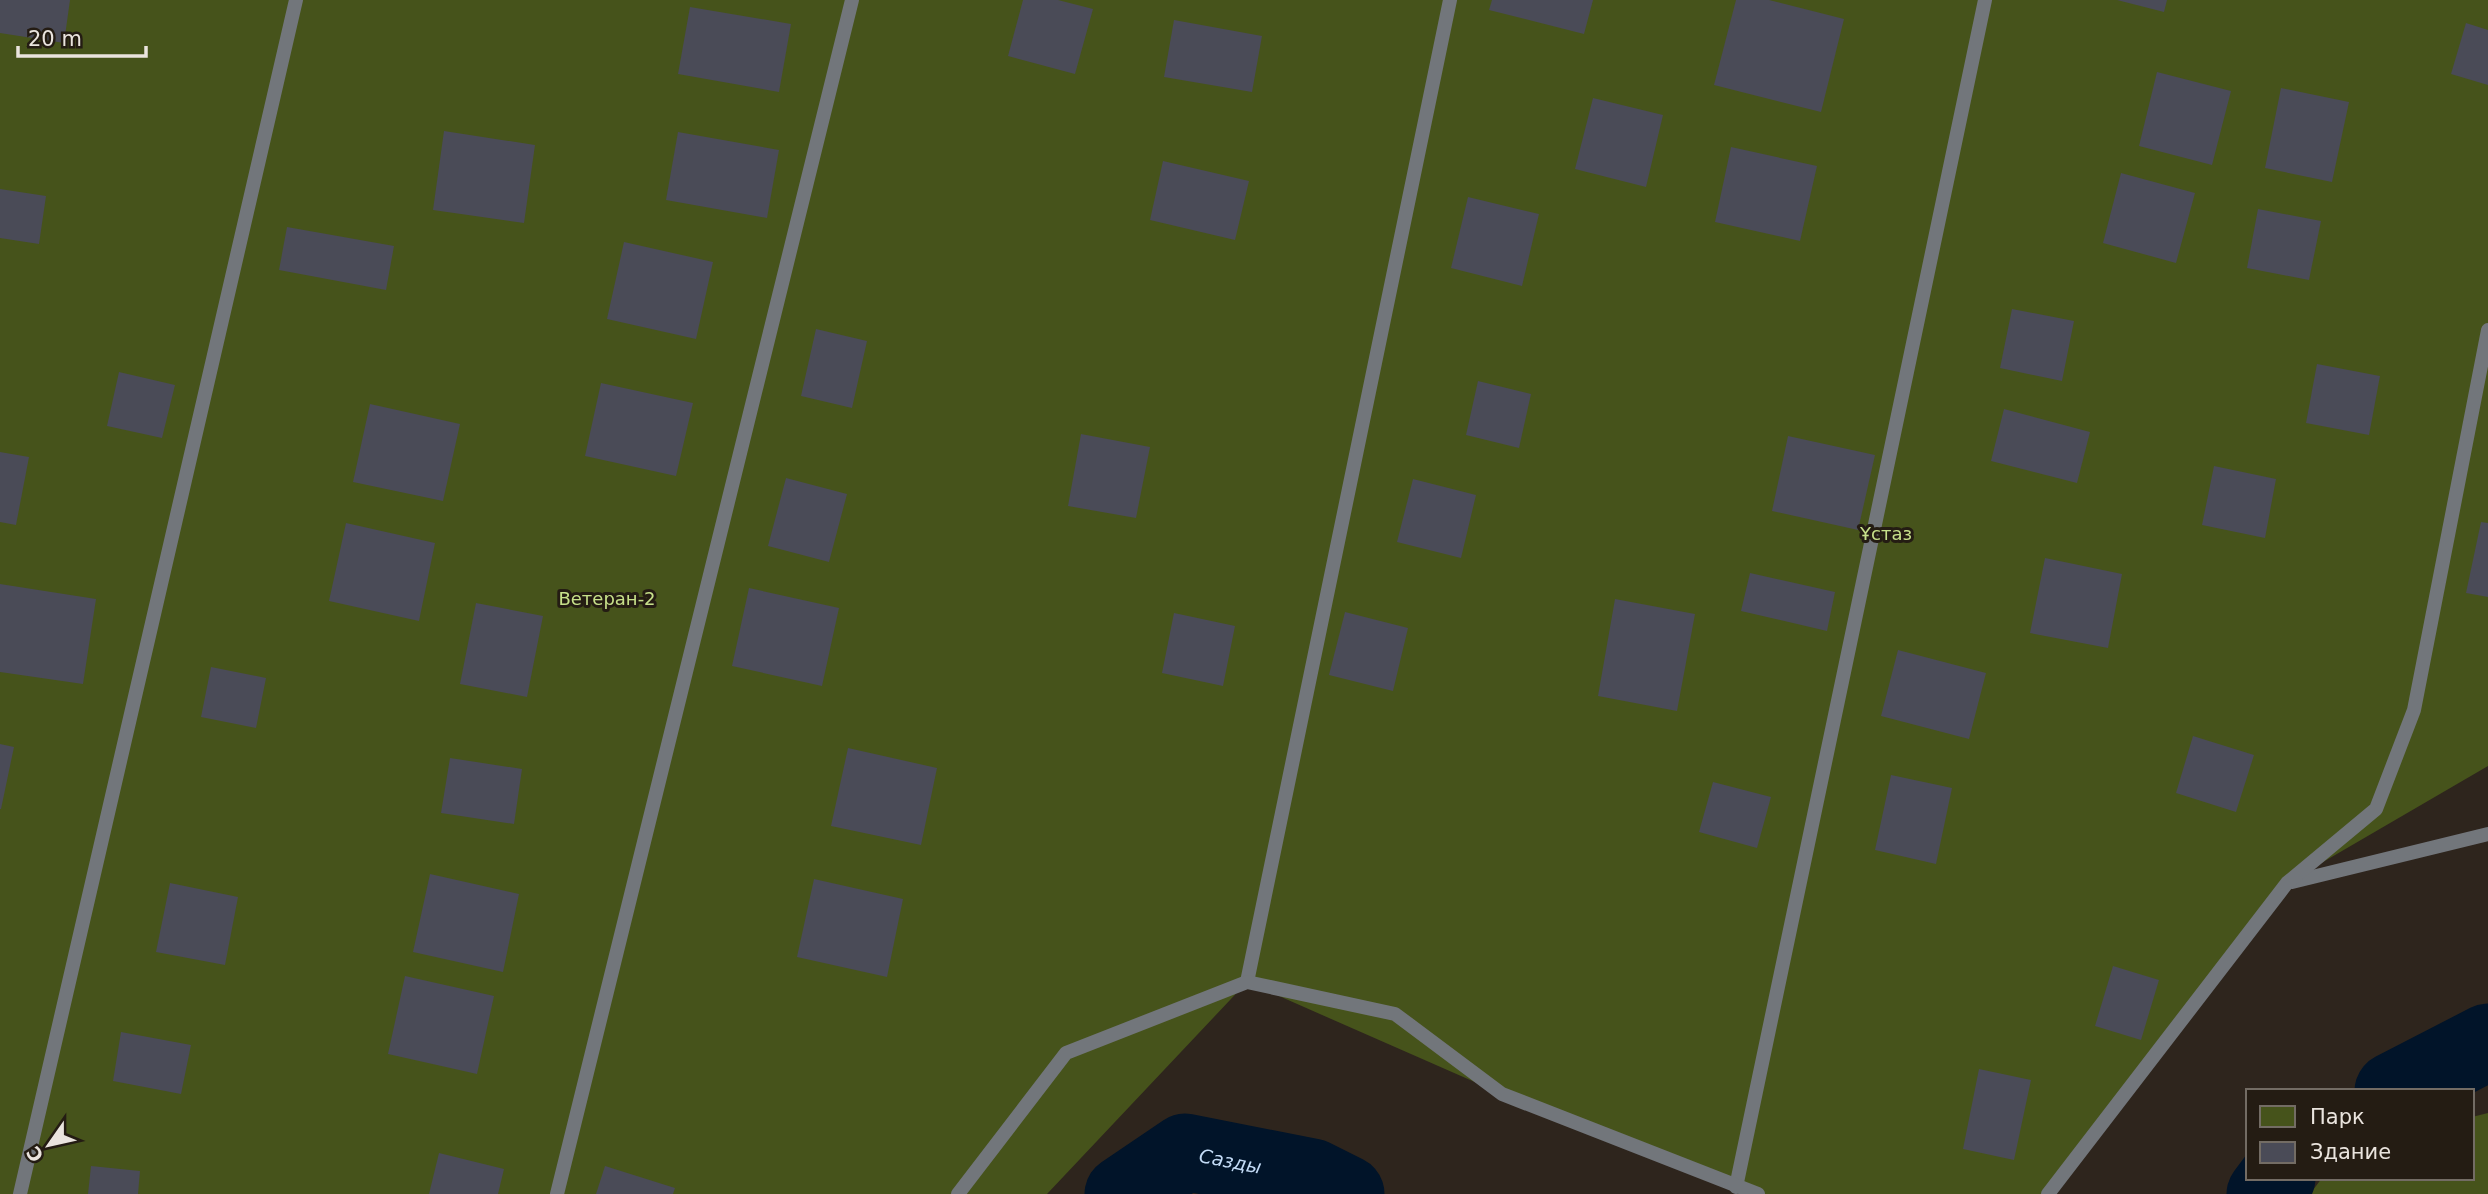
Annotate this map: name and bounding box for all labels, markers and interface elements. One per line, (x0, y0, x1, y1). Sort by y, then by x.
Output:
scale bar (18, 14, 145, 58)
text: 20 m (28, 27, 82, 51)
park label: Ұстаз (1859, 523, 1912, 544)
park label: Ветеран-2 (558, 588, 656, 609)
legend (2246, 1089, 2474, 1180)
text: Парк (2310, 1105, 2365, 1129)
north arrow (14, 1110, 84, 1180)
text: Здание (2310, 1140, 2391, 1164)
text: С (22, 1143, 48, 1166)
water label: Сазды (1197, 1144, 1263, 1178)

